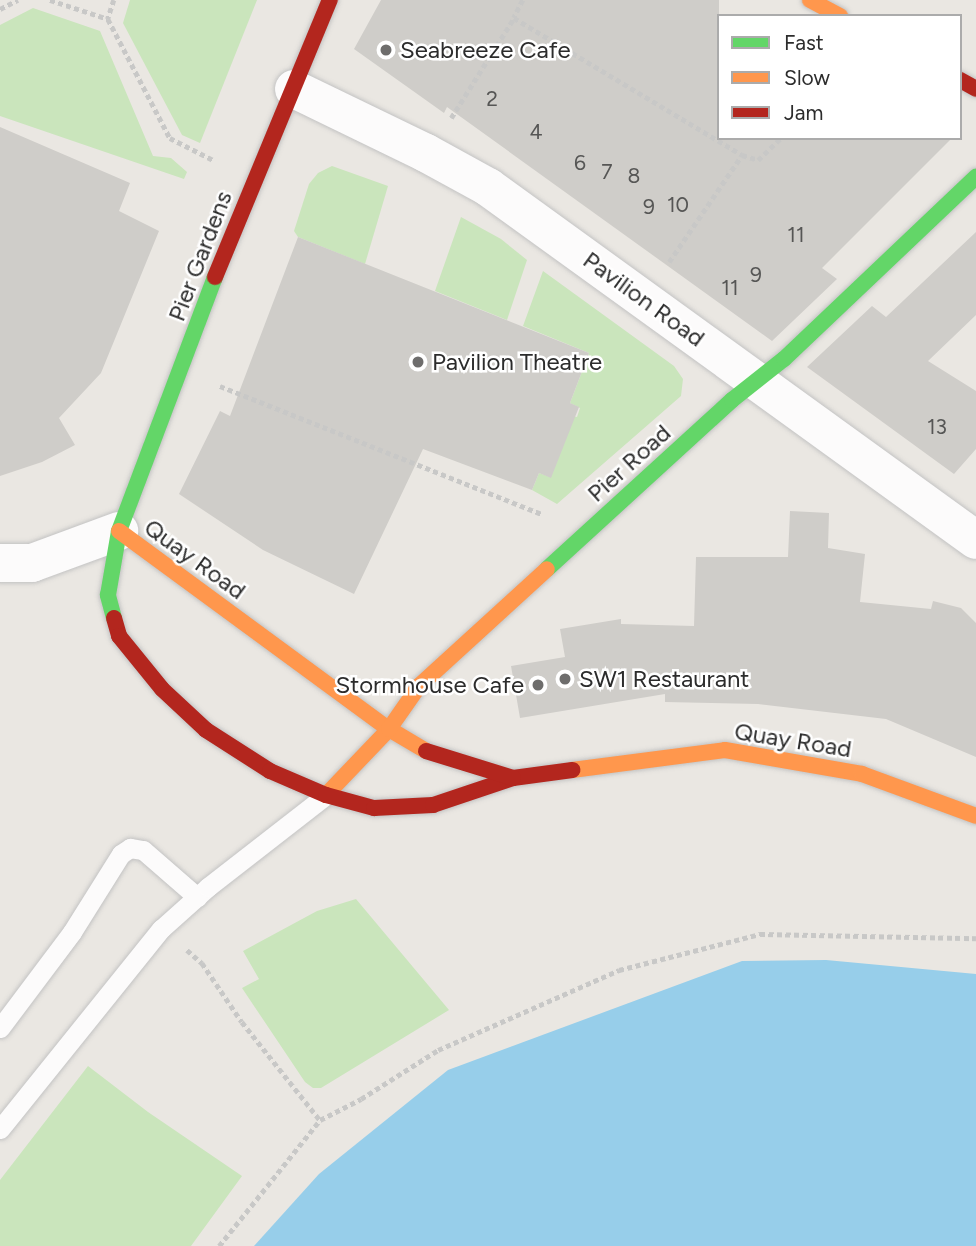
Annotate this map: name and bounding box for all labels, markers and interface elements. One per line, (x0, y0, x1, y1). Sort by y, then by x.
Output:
legend (717, 14, 962, 140)
text: Fast (784, 30, 824, 55)
place label: Seabreeze Cafe (400, 36, 571, 64)
marker: Seabreeze Cafe (378, 42, 394, 58)
text: Slow (784, 65, 830, 90)
house number: 2 (486, 86, 498, 112)
text: Jam (784, 100, 823, 125)
house number: 4 (529, 119, 543, 145)
house number: 6 (574, 150, 586, 176)
house number: 7 (601, 159, 613, 185)
house number: 8 (628, 163, 640, 189)
street label: Pier Gardens (162, 187, 238, 325)
house number: 10 (667, 192, 689, 218)
house number: 9 (643, 194, 655, 220)
house number: 11 (787, 222, 805, 248)
street label: Pavilion Road (578, 245, 710, 353)
house number: 9 (750, 262, 762, 288)
house number: 11 (721, 275, 739, 301)
place label: Pavilion Theatre (432, 348, 602, 376)
marker: Pavilion Theatre (410, 354, 426, 370)
house number: 13 (927, 414, 947, 440)
street label: Pier Road (582, 418, 676, 508)
street label: Quay Road (139, 513, 251, 605)
place label: SW1 Restaurant (579, 665, 749, 693)
place label: Stormhouse Cafe (335, 671, 524, 699)
marker: SW1 Restaurant (557, 671, 573, 687)
marker: Stormhouse Cafe (530, 677, 546, 693)
street label: Quay Road (732, 717, 854, 763)

